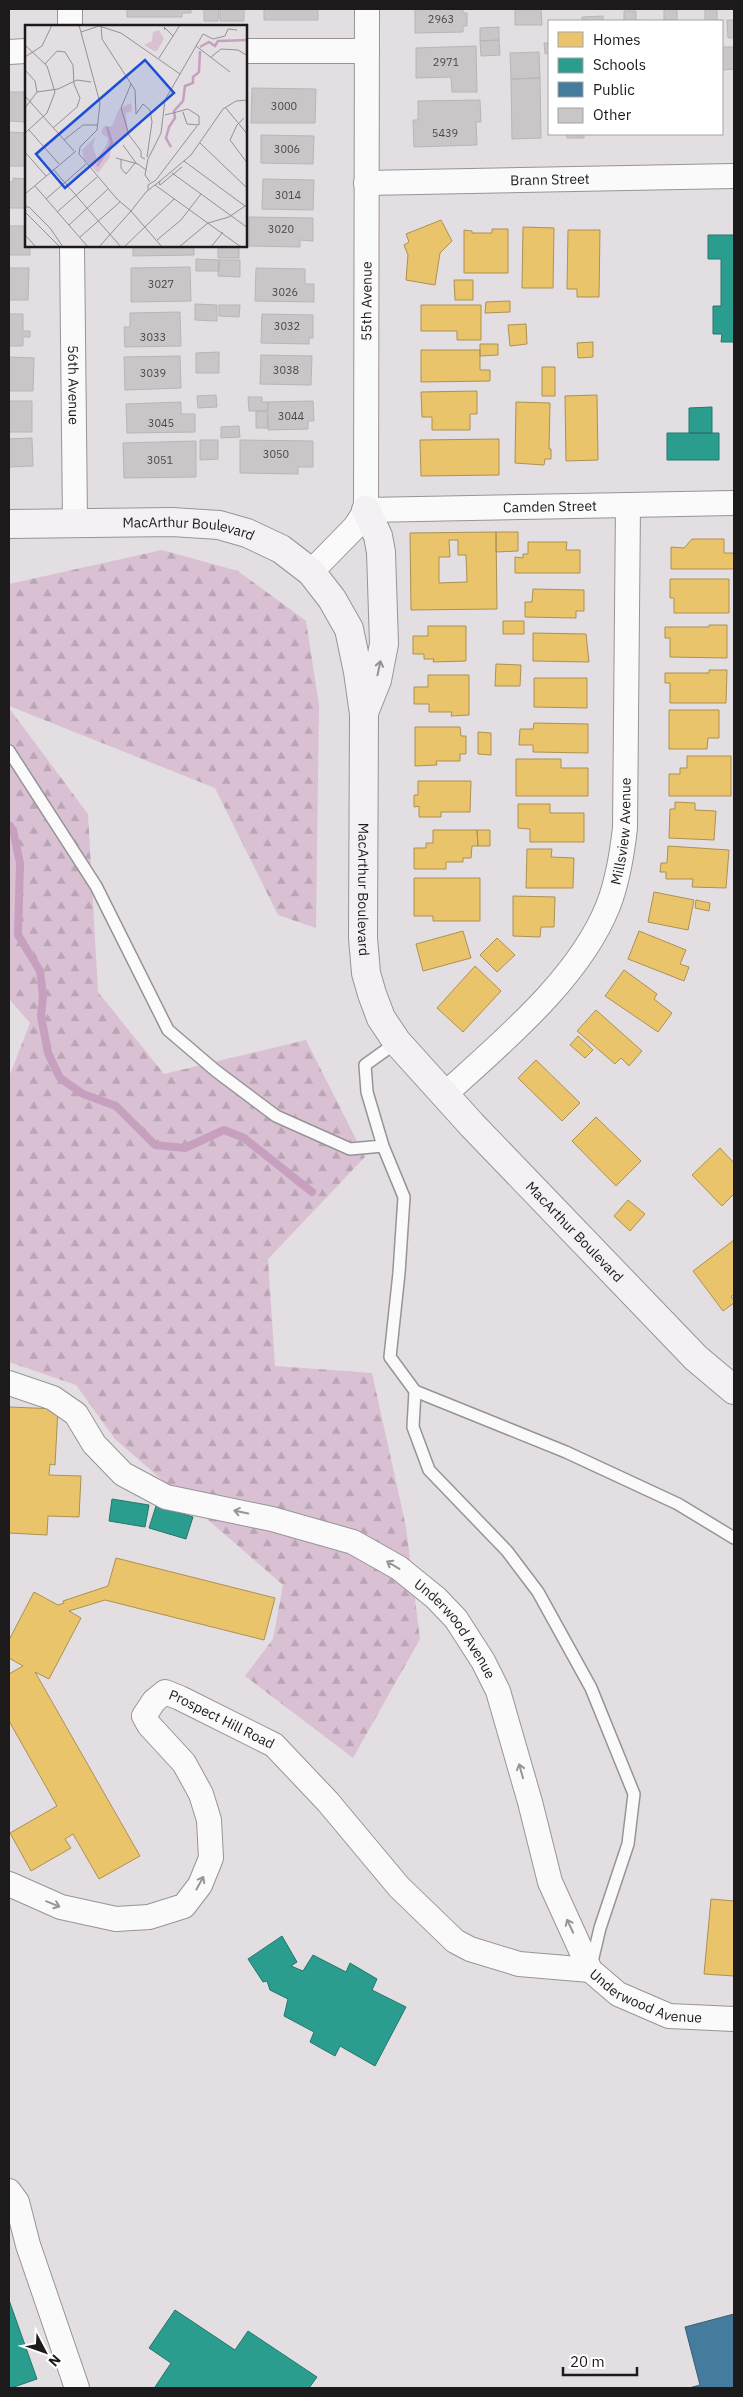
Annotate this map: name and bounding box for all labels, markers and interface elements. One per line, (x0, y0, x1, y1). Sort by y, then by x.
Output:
house number: 2963 (428, 12, 454, 26)
legend (548, 20, 723, 135)
inset map (25, 25, 248, 248)
text: Homes (593, 30, 641, 49)
house number: 2971 (433, 55, 460, 69)
text: Schools (593, 55, 646, 74)
text: Public (593, 80, 635, 99)
house number: 3000 (271, 99, 297, 113)
text: Other (593, 105, 632, 124)
house number: 5439 (432, 126, 458, 140)
house number: 3006 (274, 142, 300, 156)
street label: Brann Street (510, 170, 590, 189)
house number: 3014 (275, 188, 302, 202)
house number: 3020 (268, 222, 294, 236)
street label: 55th Avenue (357, 261, 375, 341)
house number: 3027 (148, 277, 174, 291)
house number: 3026 (272, 285, 298, 299)
house number: 3032 (274, 319, 300, 333)
house number: 3033 (140, 330, 166, 344)
street label: 56th Avenue (64, 345, 83, 425)
house number: 3038 (273, 363, 299, 377)
house number: 3039 (140, 366, 166, 380)
house number: 3044 (278, 409, 305, 423)
house number: 3045 (148, 416, 174, 430)
house number: 3050 (263, 447, 289, 461)
house number: 3051 (147, 453, 174, 467)
street label: Camden Street (503, 497, 597, 516)
street label: MacArthur Boulevard (122, 513, 258, 544)
one-way arrow (375, 660, 385, 676)
street label: Millsview Avenue (606, 777, 634, 887)
street label: MacArthur Boulevard (354, 823, 374, 957)
street label: MacArthur Boulevard (522, 1177, 627, 1286)
one-way arrow (233, 1507, 249, 1516)
one-way arrow (387, 1559, 401, 1569)
street label: Underwood Avenue (411, 1575, 500, 1682)
street label: Prospect Hill Road (166, 1685, 277, 1753)
one-way arrow (515, 1764, 525, 1780)
one-way arrow (196, 1876, 206, 1890)
one-way arrow (46, 1900, 61, 1909)
one-way arrow (565, 1919, 574, 1934)
street label: Underwood Avenue (586, 1965, 703, 2027)
north arrow (20, 2327, 70, 2377)
scale bar (563, 2344, 637, 2376)
text: N (45, 2351, 65, 2370)
text: 20 m (570, 2352, 605, 2371)

